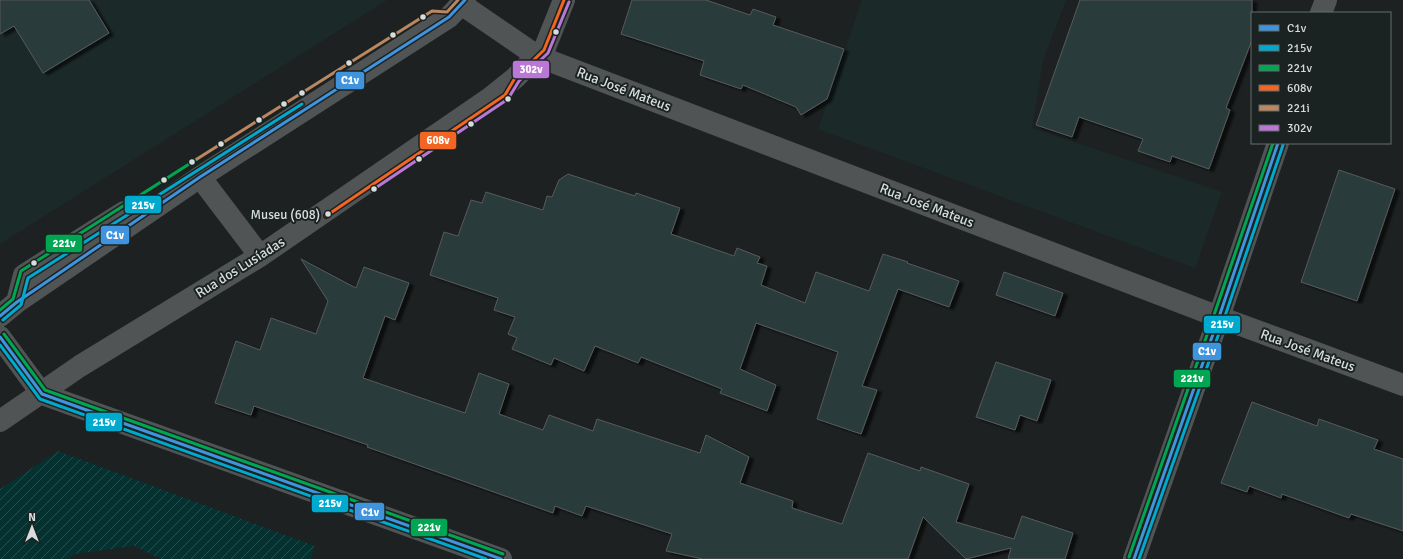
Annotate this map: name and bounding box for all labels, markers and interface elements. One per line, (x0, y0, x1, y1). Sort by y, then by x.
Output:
unlabelled marker (418, 12, 428, 22)
legend (1251, 12, 1391, 144)
text: C1v (1287, 21, 1307, 36)
unlabelled marker (551, 27, 561, 37)
unlabelled marker (388, 30, 398, 40)
text: 215v (1287, 41, 1312, 56)
unlabelled marker (344, 58, 354, 68)
line badge: 302v (512, 60, 550, 79)
text: 221v (1287, 61, 1312, 76)
text: 302v (519, 63, 543, 76)
street label: Rua José Mateus (574, 64, 673, 115)
line badge: C1v (335, 71, 365, 90)
text: C1v (341, 74, 360, 87)
text: 608v (1287, 81, 1312, 96)
unlabelled marker (297, 88, 307, 98)
unlabelled marker (503, 94, 513, 104)
unlabelled marker (279, 99, 289, 109)
text: 221i (1287, 101, 1310, 116)
unlabelled marker (254, 115, 264, 125)
unlabelled marker (466, 119, 476, 129)
text: 302v (1287, 121, 1312, 136)
line badge: 608v (419, 131, 457, 150)
text: 608v (426, 134, 450, 147)
unlabelled marker (216, 139, 226, 149)
unlabelled marker (414, 154, 424, 164)
unlabelled marker (187, 157, 197, 167)
unlabelled marker (159, 175, 169, 185)
street label: Rua José Mateus (877, 180, 976, 231)
unlabelled marker (369, 184, 379, 194)
line badge: 215v (124, 195, 162, 214)
text: 215v (131, 199, 155, 212)
place label: Museu (608) (251, 207, 320, 223)
marker: Museu (608) (323, 209, 333, 219)
line badge: C1v (100, 225, 130, 245)
text: C1v (106, 229, 125, 242)
street label: Rua dos Lusíadas (192, 233, 288, 302)
line badge: 221v (45, 234, 83, 253)
text: 221v (52, 237, 76, 250)
unlabelled marker (29, 258, 39, 268)
line badge: 215v (1203, 315, 1241, 334)
text: 215v (1210, 318, 1234, 331)
street label: Rua José Mateus (1258, 325, 1358, 375)
line badge: C1v (1192, 342, 1222, 361)
text: C1v (1198, 345, 1217, 358)
line badge: 221v (1173, 369, 1211, 388)
text: 221v (1180, 372, 1204, 385)
line badge: 215v (85, 412, 123, 432)
text: 215v (92, 416, 116, 429)
line badge: 215v (311, 494, 349, 513)
text: 215v (318, 497, 342, 510)
line badge: C1v (354, 502, 385, 521)
text: C1v (361, 506, 380, 519)
north arrow (12, 507, 52, 547)
text: N (28, 511, 36, 524)
line badge: 221v (410, 518, 448, 537)
text: 221v (417, 521, 441, 534)

